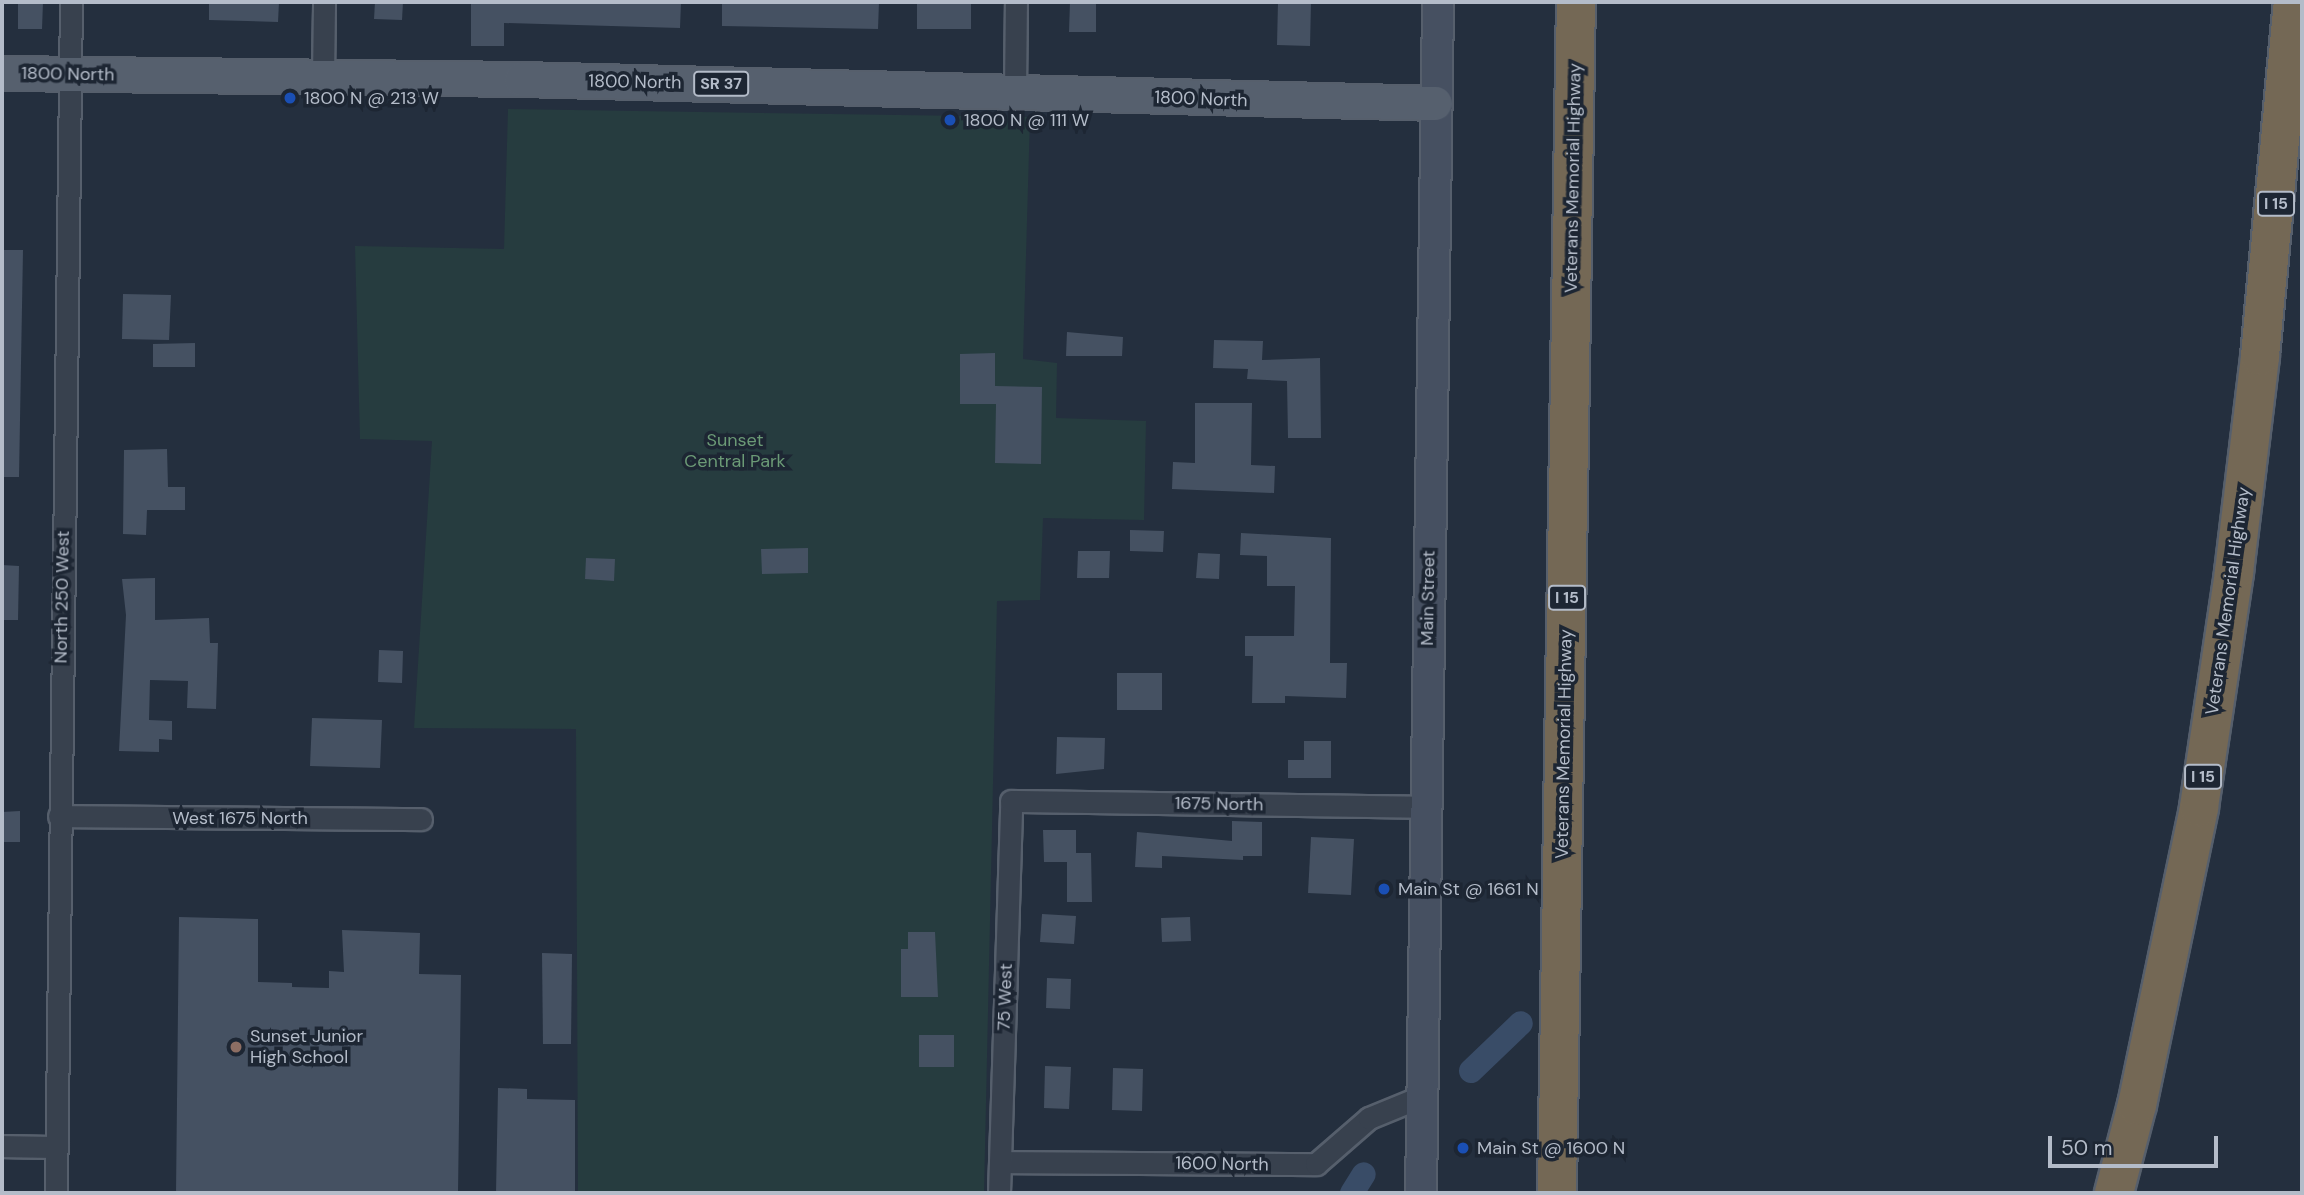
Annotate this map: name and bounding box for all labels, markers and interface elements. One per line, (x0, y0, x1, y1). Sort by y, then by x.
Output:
street label: 1800 North (21, 62, 115, 86)
street label: Veterans Memorial Highway (1560, 63, 1586, 293)
street label: 1800 North (588, 70, 682, 94)
road number: SR 37 (693, 72, 749, 96)
place label: 1800 N @ 213 W (304, 87, 439, 109)
street label: 1800 North (1154, 87, 1248, 111)
marker: 1800 N @ 213 W (282, 90, 298, 106)
place label: 1800 N @ 111 W (964, 109, 1089, 131)
marker: 1800 N @ 111 W (942, 112, 958, 128)
road number: I 15 (2257, 192, 2295, 216)
park label: Sunset Central Park (684, 430, 786, 472)
street label: Veterans Memorial Highway (2201, 486, 2255, 716)
street label: North 250 West (50, 530, 74, 664)
street label: Main Street (1416, 550, 1440, 646)
road number: I 15 (1548, 586, 1586, 610)
street label: Veterans Memorial Highway (1551, 629, 1577, 859)
road number: I 15 (2184, 764, 2222, 790)
street label: 1675 North (1175, 792, 1263, 816)
street label: West 1675 North (172, 807, 308, 829)
place label: Main St @ 1661 N (1398, 878, 1539, 900)
marker: Main St @ 1661 N (1376, 881, 1392, 897)
street label: 75 West (993, 963, 1017, 1031)
place label: Sunset Junior High School (250, 1026, 363, 1068)
marker: Sunset Junior High School (228, 1039, 244, 1055)
scale bar (2052, 1122, 2222, 1166)
text: 50 m (2061, 1134, 2112, 1162)
place label: Main St @ 1600 N (1477, 1137, 1625, 1159)
marker: Main St @ 1600 N (1455, 1140, 1471, 1156)
street label: 1600 North (1175, 1152, 1269, 1176)

